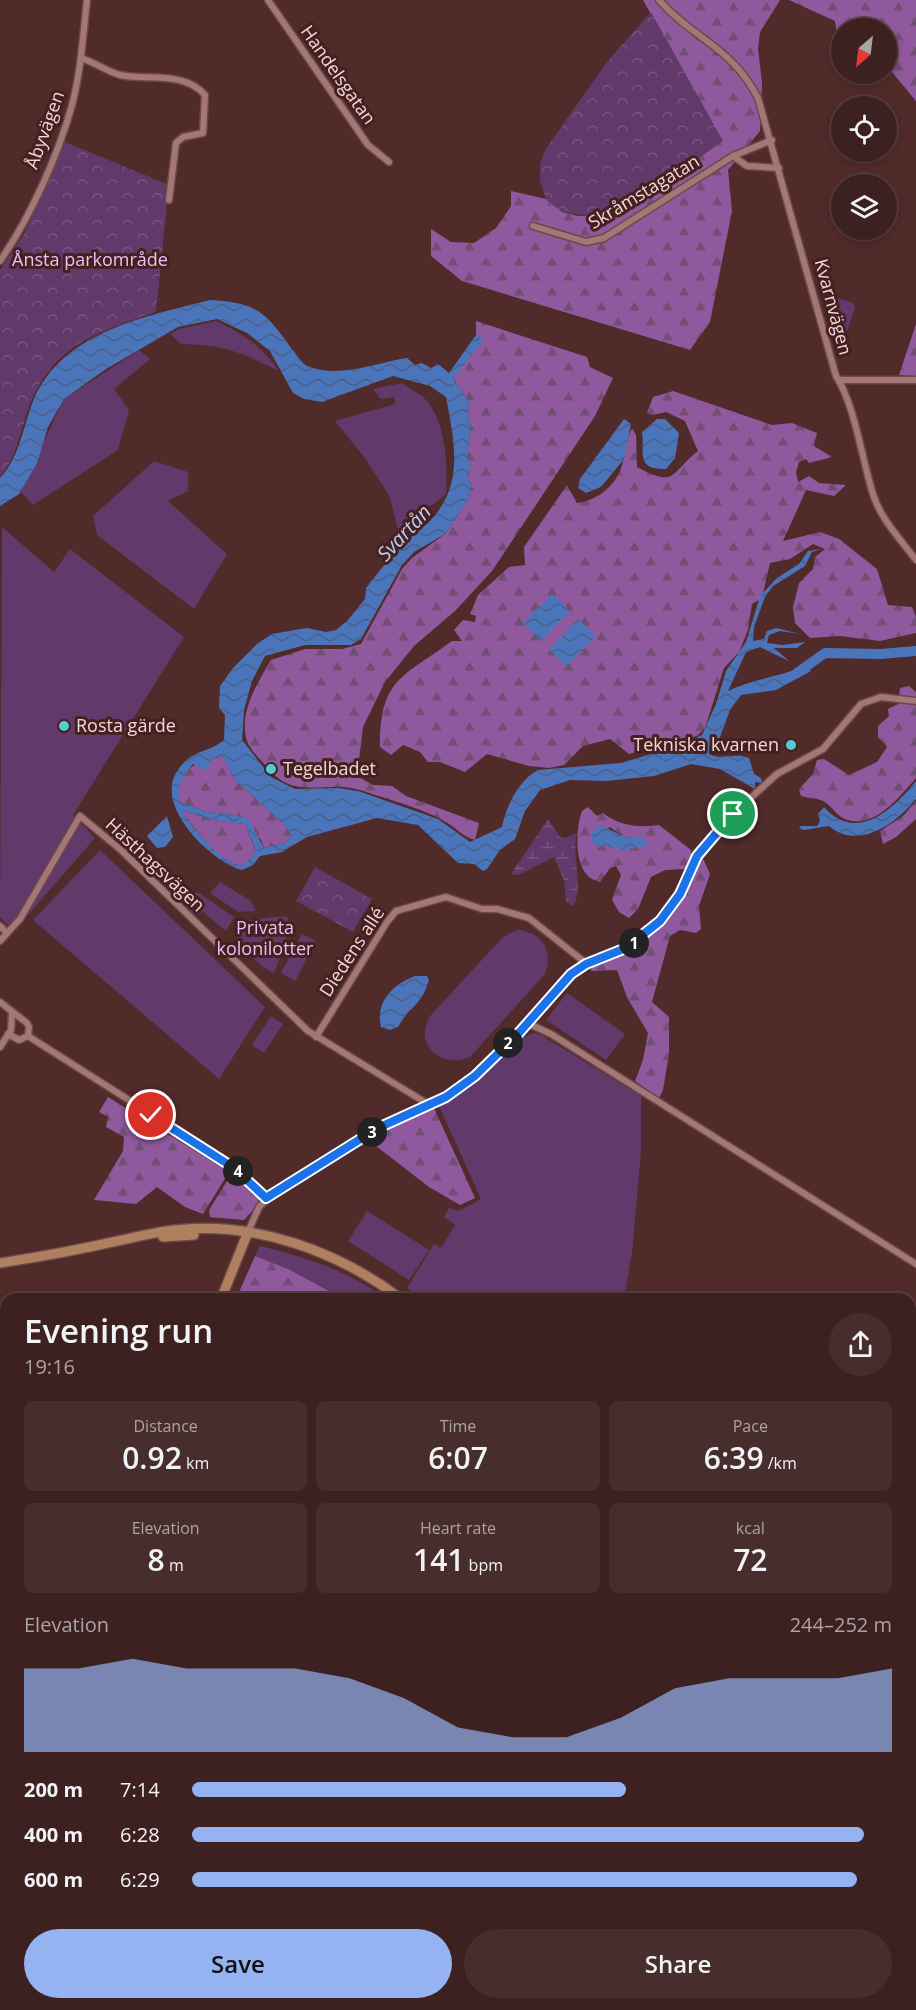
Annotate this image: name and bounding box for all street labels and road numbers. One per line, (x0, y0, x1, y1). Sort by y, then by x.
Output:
street label: Handelsgatan (296, 20, 382, 129)
street label: Åbyvägen (19, 87, 69, 172)
street label: Skråmstagatan (583, 149, 703, 234)
street label: Kvarnvägen (810, 256, 858, 357)
street label: Hästhagsvägen (101, 812, 211, 917)
street label: Diedens allé (313, 902, 389, 1001)

